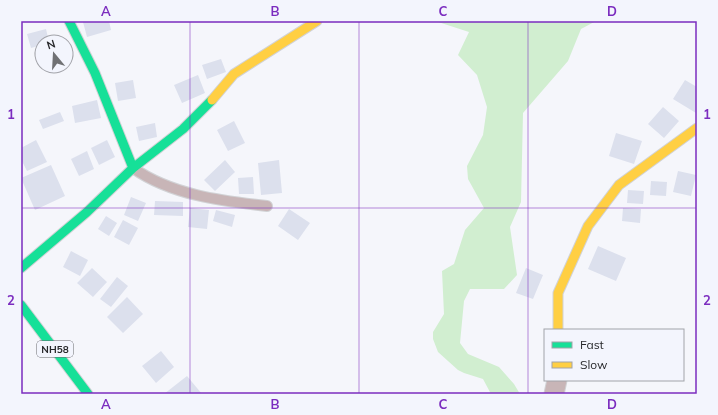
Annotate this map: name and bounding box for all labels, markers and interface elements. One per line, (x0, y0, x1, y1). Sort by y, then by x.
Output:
text: A (101, 3, 111, 19)
text: B (271, 3, 280, 19)
text: C (439, 3, 448, 19)
text: D (607, 3, 617, 19)
north arrow (34, 34, 74, 74)
text: N (45, 37, 57, 52)
text: 1 (7, 106, 15, 122)
text: 1 (703, 106, 711, 122)
text: 2 (7, 292, 15, 308)
text: 2 (703, 292, 711, 308)
legend (544, 329, 684, 381)
text: Fast (580, 337, 604, 352)
road number: NH58 (37, 341, 73, 357)
text: Slow (580, 357, 608, 372)
text: A (101, 396, 111, 412)
text: B (271, 396, 280, 412)
text: C (439, 396, 448, 412)
text: D (607, 396, 617, 412)

